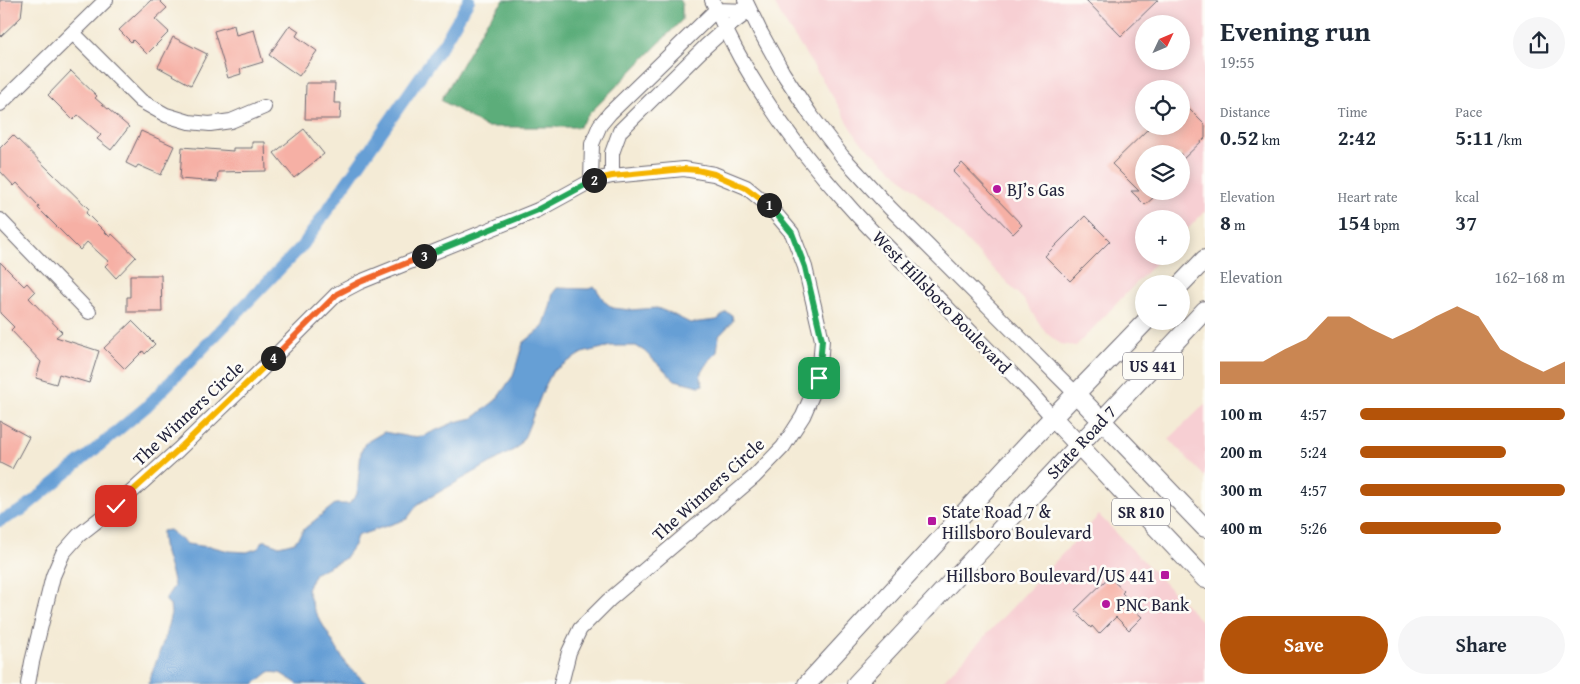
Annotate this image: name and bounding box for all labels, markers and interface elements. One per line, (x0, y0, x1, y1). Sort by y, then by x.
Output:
text: Evening run (1220, 10, 1371, 51)
north arrow (1135, 15, 1190, 70)
map controls (1135, 15, 1190, 330)
button: share (1513, 17, 1565, 69)
text: 19:55 (1220, 50, 1255, 74)
button: locate (1135, 80, 1190, 135)
text: Distance (1220, 102, 1270, 122)
text: Time (1338, 102, 1367, 122)
text: Pace (1455, 102, 1482, 122)
text: 0.52 (1220, 122, 1259, 153)
text: 2:42 (1338, 122, 1376, 153)
text: 5:11 (1455, 122, 1494, 153)
text: km (1259, 130, 1280, 150)
text: /km (1494, 130, 1522, 150)
button: layers (1135, 145, 1190, 200)
pin: 2 (582, 168, 606, 192)
text: 2 (591, 170, 598, 190)
place label: BJ’s Gas (1007, 176, 1065, 203)
marker: BJ’s Gas (991, 183, 1003, 195)
text: Elevation (1220, 187, 1275, 207)
text: Heart rate (1338, 187, 1398, 207)
text: kcal (1455, 187, 1479, 207)
pin: 1 (756, 192, 782, 218)
text: 1 (766, 195, 773, 215)
text: 8 (1220, 207, 1231, 238)
text: 154 (1338, 207, 1370, 238)
text: 37 (1455, 207, 1477, 238)
button: + (1135, 210, 1190, 265)
text: m (1231, 215, 1245, 235)
text: bpm (1370, 215, 1400, 235)
street label: West Hillsboro Boulevard (866, 224, 1018, 380)
pin: 3 (412, 244, 436, 268)
text: 3 (421, 246, 428, 266)
text: Elevation (1220, 265, 1283, 289)
text: 162–168 m (1495, 265, 1565, 289)
button: − (1135, 275, 1190, 330)
pin: 4 (260, 346, 286, 370)
text: 4 (270, 348, 277, 368)
road number: US 441 (1123, 352, 1183, 380)
street label: The Winners Circle (126, 354, 250, 472)
pin (798, 357, 840, 399)
icon: arrive (805, 364, 833, 392)
street label: State Road 7 (1040, 399, 1122, 485)
text: 100 m (1220, 402, 1262, 426)
text: 4:57 (1300, 402, 1327, 426)
street label: The Winners Circle (646, 431, 770, 547)
text: 200 m (1220, 440, 1262, 464)
text: 5:24 (1300, 440, 1327, 464)
text: 300 m (1220, 478, 1262, 502)
text: 4:57 (1300, 478, 1327, 502)
pin (95, 485, 137, 527)
icon: check (102, 492, 130, 520)
place label: State Road 7 & Hillsboro Boulevard (942, 498, 1092, 546)
road number: SR 810 (1112, 498, 1170, 526)
marker: State Road 7 & Hillsboro Boulevard (926, 515, 938, 527)
text: 400 m (1220, 516, 1262, 540)
text: 5:26 (1300, 516, 1327, 540)
place label: Hillsboro Boulevard/US 441 (946, 562, 1155, 589)
marker: Hillsboro Boulevard/US 441 (1159, 569, 1171, 581)
place label: PNC Bank (1116, 591, 1190, 618)
marker: PNC Bank (1100, 598, 1112, 610)
button: Save (1220, 616, 1388, 674)
button: Share (1398, 616, 1565, 674)

